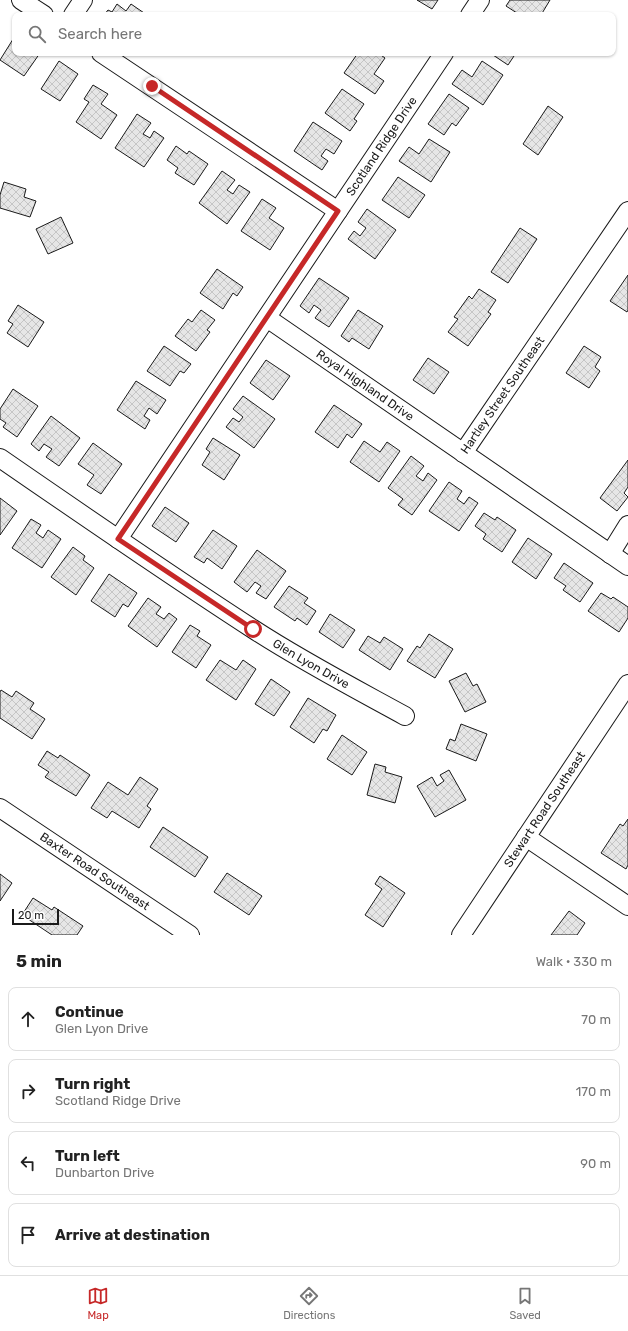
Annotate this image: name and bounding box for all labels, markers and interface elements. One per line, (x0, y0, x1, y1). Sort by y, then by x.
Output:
search box (12, 12, 616, 56)
icon: search (26, 23, 48, 45)
text: Search here (58, 25, 142, 43)
route end (143, 77, 161, 95)
street label: Scotland Ridge Drive (343, 94, 420, 198)
street label: Hartley Street Southeast (458, 334, 547, 456)
street label: Royal Highland Drive (314, 347, 417, 424)
route start (244, 620, 262, 638)
street label: Glen Lyon Drive (270, 636, 352, 691)
street label: Stewart Road Southeast (501, 748, 588, 870)
street label: Baxter Road Southeast (37, 830, 153, 913)
scale bar (12, 907, 59, 926)
text: 20 m (18, 909, 44, 922)
text: 5 min (16, 951, 62, 971)
text: Walk · 330 m (536, 954, 612, 969)
text: Continue (55, 1003, 124, 1021)
icon: ahead (17, 1008, 39, 1030)
text: 70 m (581, 1012, 611, 1027)
text: Glen Lyon Drive (55, 1021, 148, 1036)
text: Turn right (55, 1075, 130, 1093)
icon: right (17, 1080, 39, 1102)
text: 170 m (576, 1084, 611, 1099)
text: Scotland Ridge Drive (55, 1093, 181, 1108)
text: Turn left (55, 1147, 120, 1165)
icon: left (17, 1152, 39, 1174)
text: 90 m (580, 1156, 611, 1171)
text: Dunbarton Drive (55, 1165, 154, 1180)
icon: arrive (17, 1224, 39, 1246)
text: Arrive at destination (55, 1226, 210, 1244)
tab: Map (87, 1285, 109, 1322)
tab: Directions (283, 1285, 335, 1322)
tab: Saved (510, 1285, 541, 1322)

